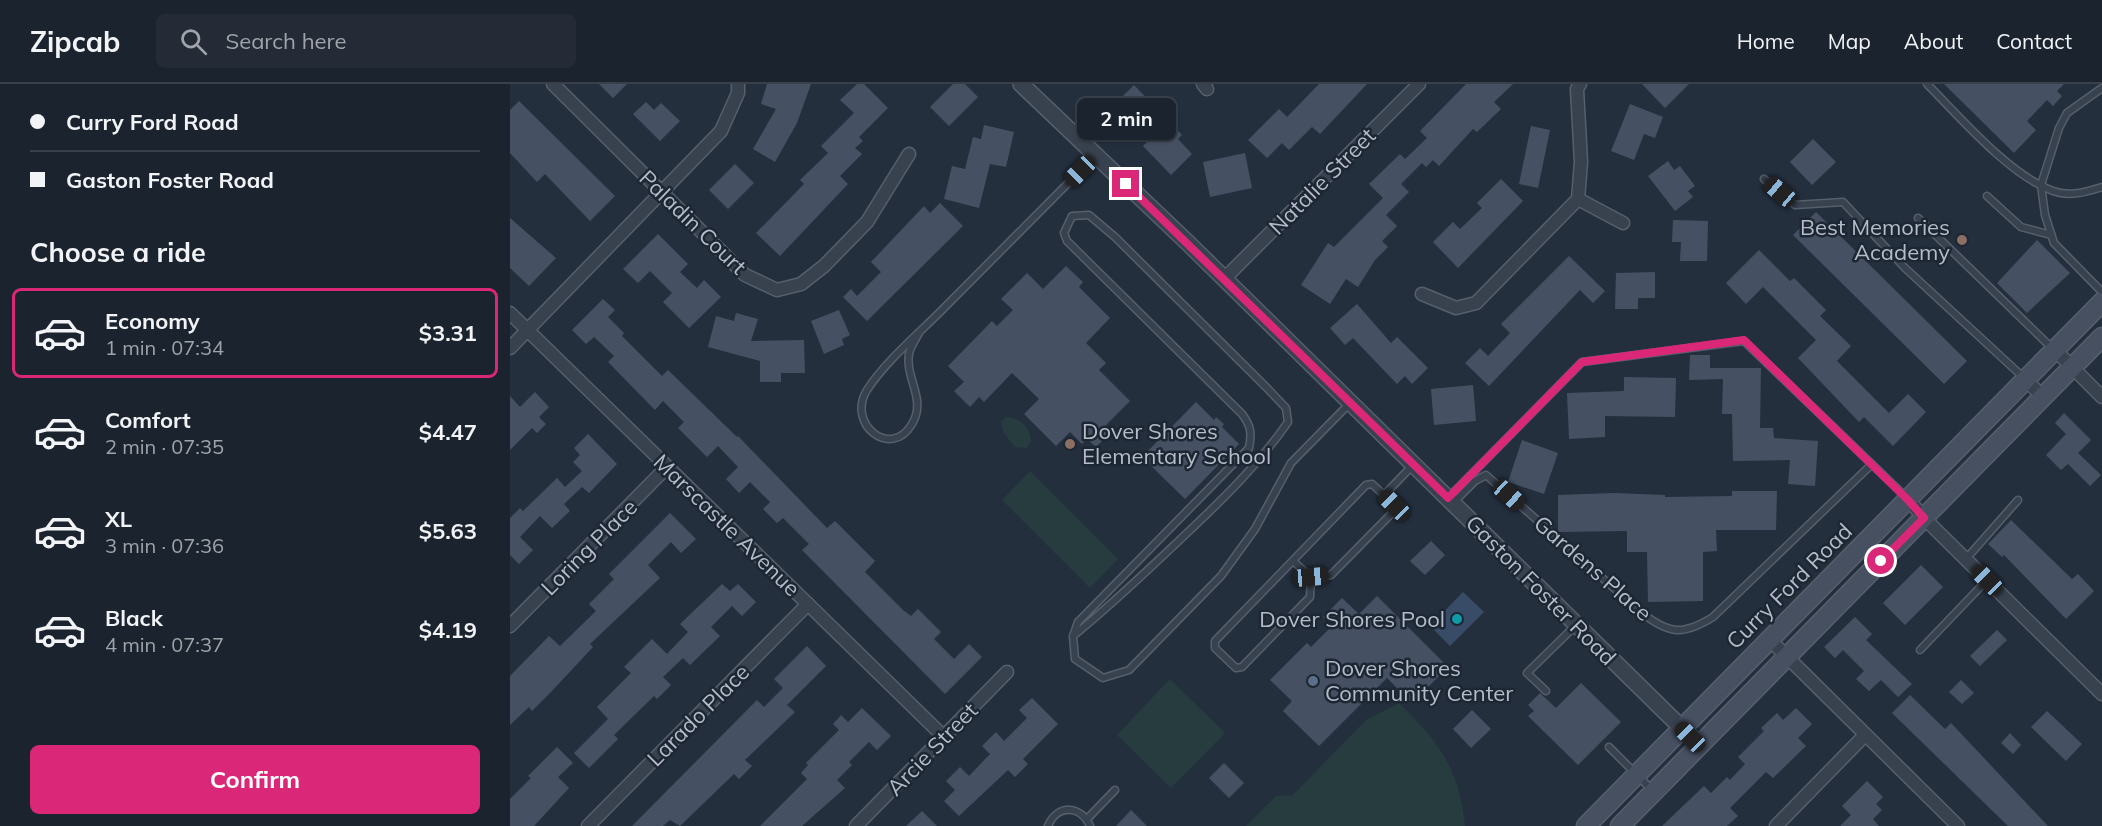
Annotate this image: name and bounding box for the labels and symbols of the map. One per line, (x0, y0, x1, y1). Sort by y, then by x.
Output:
callout: 2 min (1076, 97, 1176, 139)
street label: Natalie Street (1263, 122, 1381, 240)
car (1061, 152, 1099, 190)
street label: Paladin Court (634, 164, 753, 280)
route end (1112, 170, 1139, 197)
car (1760, 174, 1800, 210)
place label: Best Memories Academy (1800, 213, 1950, 266)
marker: Best Memories Academy (1955, 233, 1969, 247)
place label: Dover Shores Elementary School (1082, 417, 1271, 470)
marker: Dover Shores Elementary School (1063, 437, 1077, 451)
street label: Marscastle Avenue (648, 448, 806, 602)
car (1490, 476, 1528, 514)
car (1375, 486, 1413, 524)
street label: Loring Place (535, 493, 643, 601)
street label: Gaston Foster Road (1460, 509, 1622, 671)
street label: Gardens Place (1528, 509, 1658, 627)
street label: Curry Ford Road (1720, 517, 1858, 655)
route start (1867, 547, 1894, 574)
car (1968, 561, 2006, 599)
car (1292, 566, 1330, 588)
place label: Dover Shores Pool (1259, 605, 1445, 633)
marker: Dover Shores Pool (1450, 612, 1464, 626)
place label: Dover Shores Community Center (1325, 654, 1513, 707)
street label: Larado Place (641, 658, 755, 772)
marker: Dover Shores Community Center (1306, 674, 1320, 688)
street label: Arcie Street (881, 696, 983, 801)
car (1671, 718, 1709, 756)

